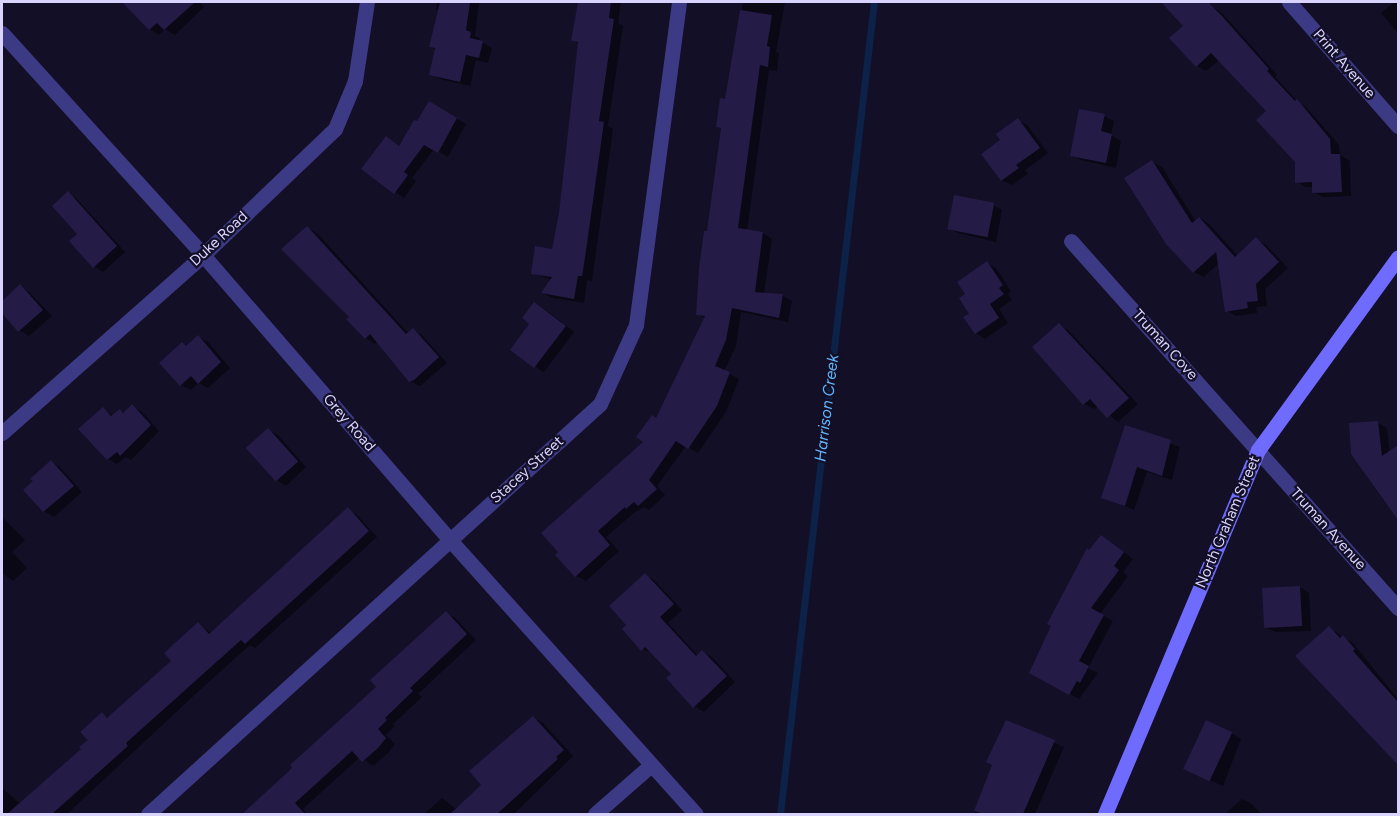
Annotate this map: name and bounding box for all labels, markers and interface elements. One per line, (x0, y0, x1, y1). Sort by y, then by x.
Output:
street label: Print Avenue (1309, 26, 1379, 102)
street label: Duke Road (186, 208, 252, 270)
street label: Truman Cove (1129, 306, 1201, 384)
water label: Harrison Creek (811, 353, 843, 463)
street label: Grey Road (319, 390, 379, 456)
street label: Stacey Street (487, 432, 567, 508)
street label: North Graham Street (1192, 453, 1264, 591)
street label: Truman Avenue (1286, 484, 1370, 574)

